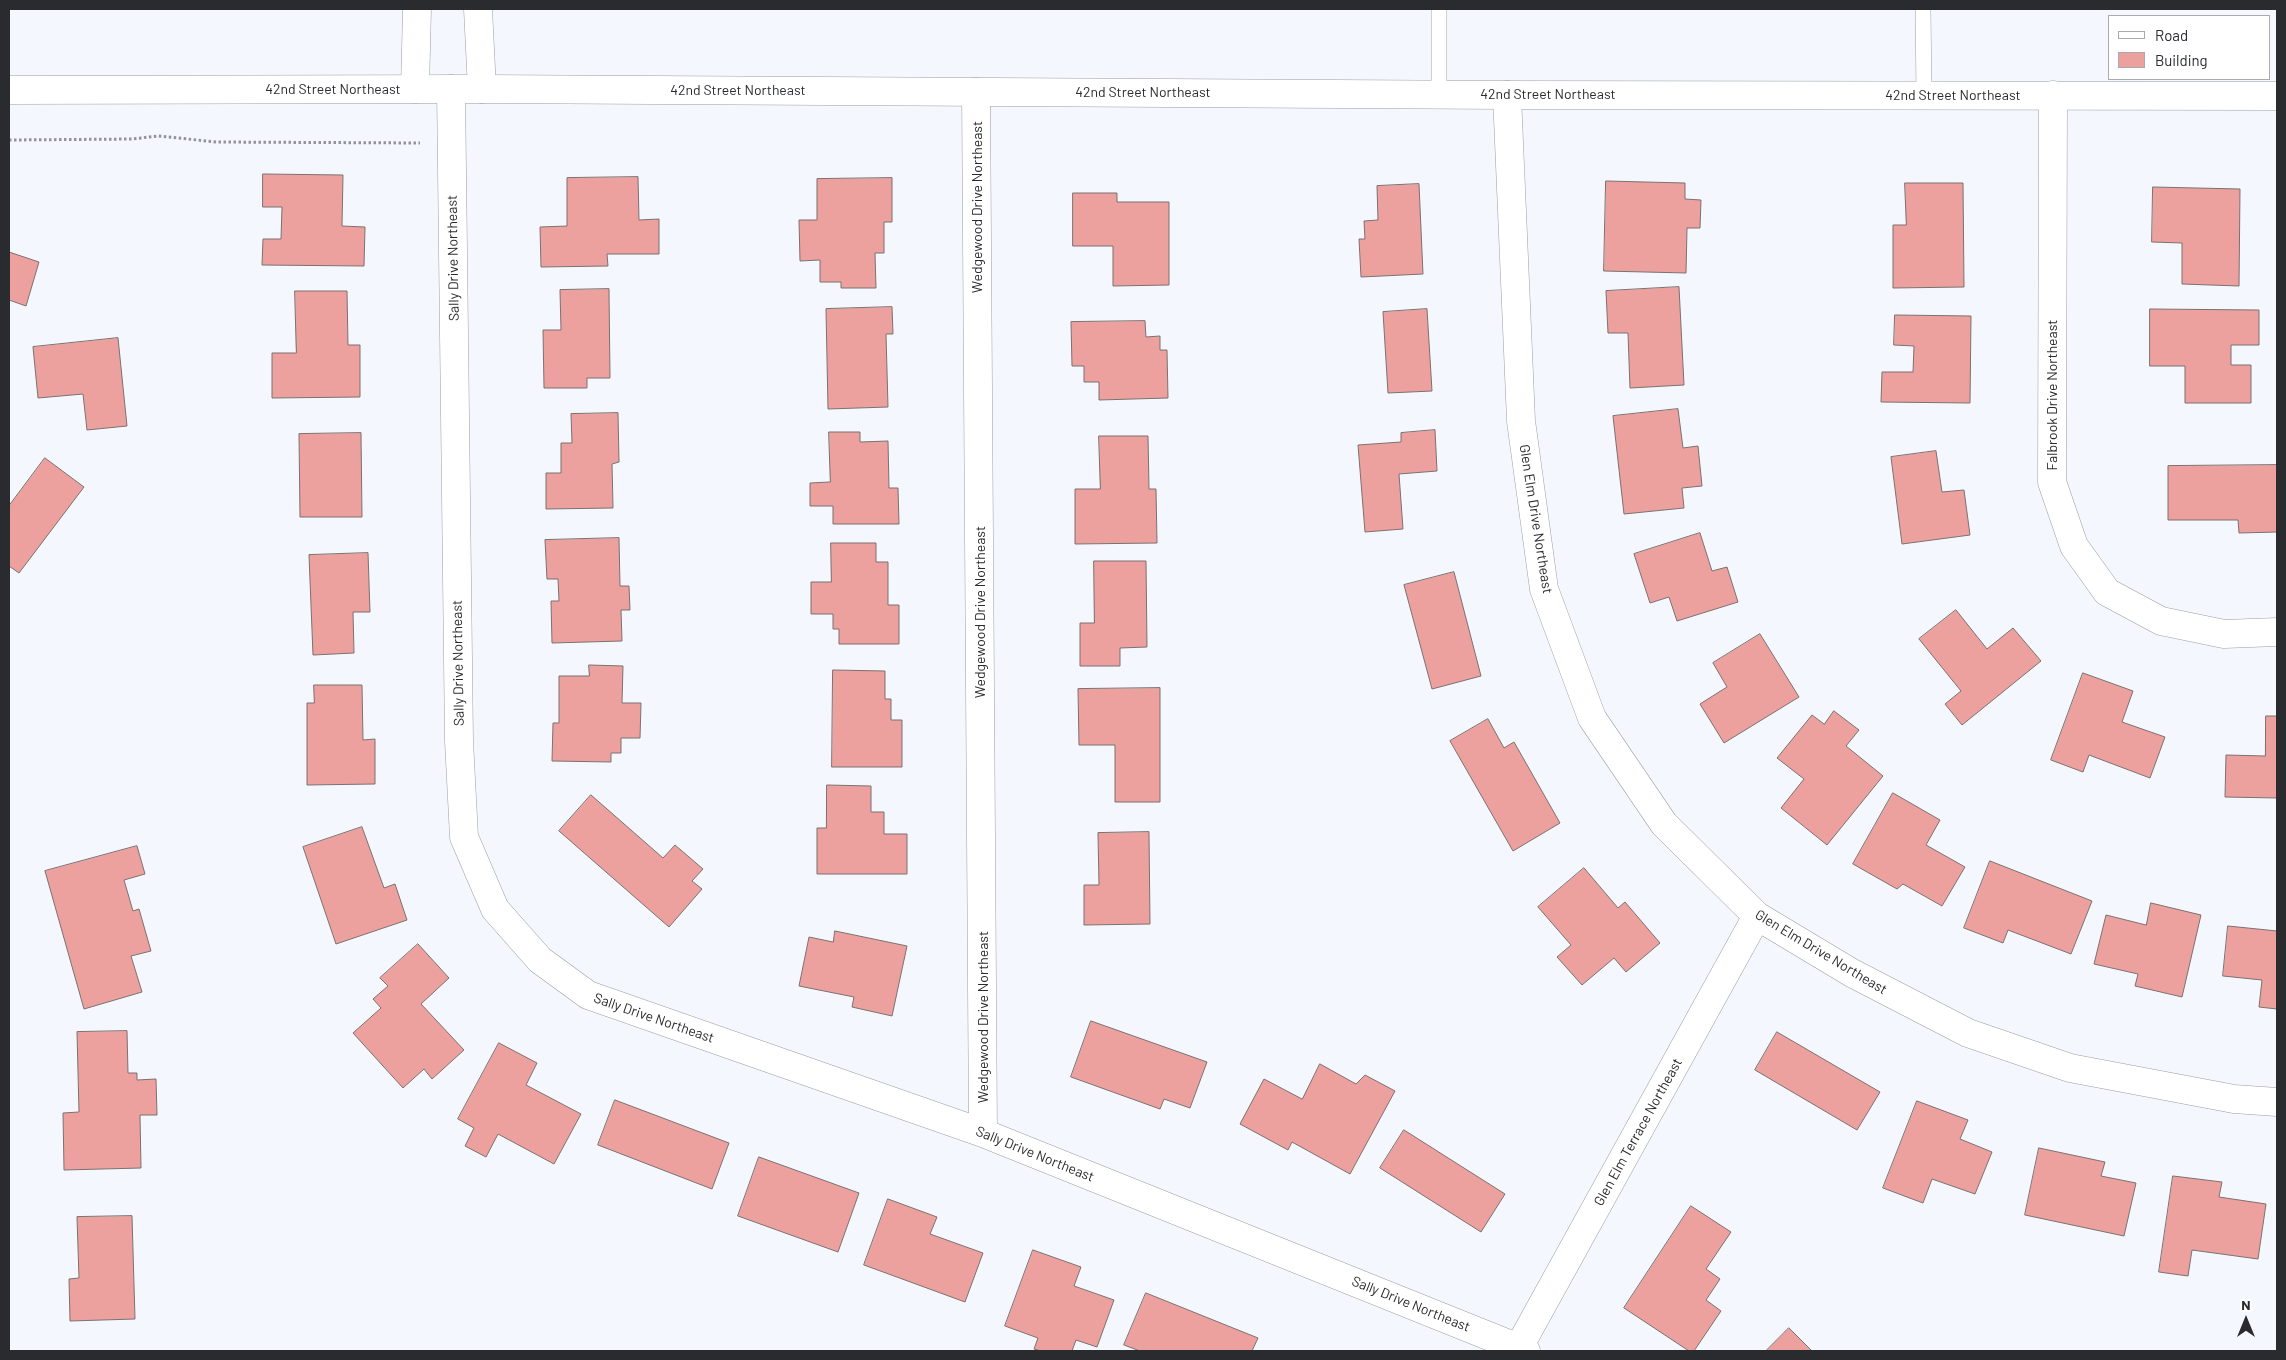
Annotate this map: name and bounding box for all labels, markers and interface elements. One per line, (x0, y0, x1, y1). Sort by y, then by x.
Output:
legend (2108, 15, 2271, 80)
text: Road (2155, 26, 2188, 44)
text: Building (2155, 51, 2208, 69)
street label: 42nd Street Northeast (265, 81, 401, 97)
street label: 42nd Street Northeast (670, 82, 806, 98)
street label: 42nd Street Northeast (1075, 84, 1211, 100)
street label: 42nd Street Northeast (1480, 86, 1616, 102)
street label: 42nd Street Northeast (1885, 87, 2021, 103)
street label: Wedgewood Drive Northeast (969, 121, 985, 293)
street label: Sally Drive Northeast (443, 195, 463, 321)
street label: Falbrook Drive Northeast (2044, 320, 2060, 470)
street label: Glen Elm Drive Northeast (1516, 443, 1556, 595)
street label: Wedgewood Drive Northeast (972, 526, 988, 698)
street label: Sally Drive Northeast (448, 600, 468, 726)
street label: Glen Elm Drive Northeast (1752, 906, 1890, 998)
street label: Wedgewood Drive Northeast (975, 931, 991, 1103)
street label: Sally Drive Northeast (592, 990, 716, 1046)
street label: Glen Elm Terrace Northeast (1590, 1055, 1686, 1209)
street label: Sally Drive Northeast (973, 1123, 1097, 1185)
street label: Sally Drive Northeast (1349, 1273, 1473, 1335)
north arrow (2221, 1295, 2271, 1345)
text: N (2241, 1296, 2251, 1313)

